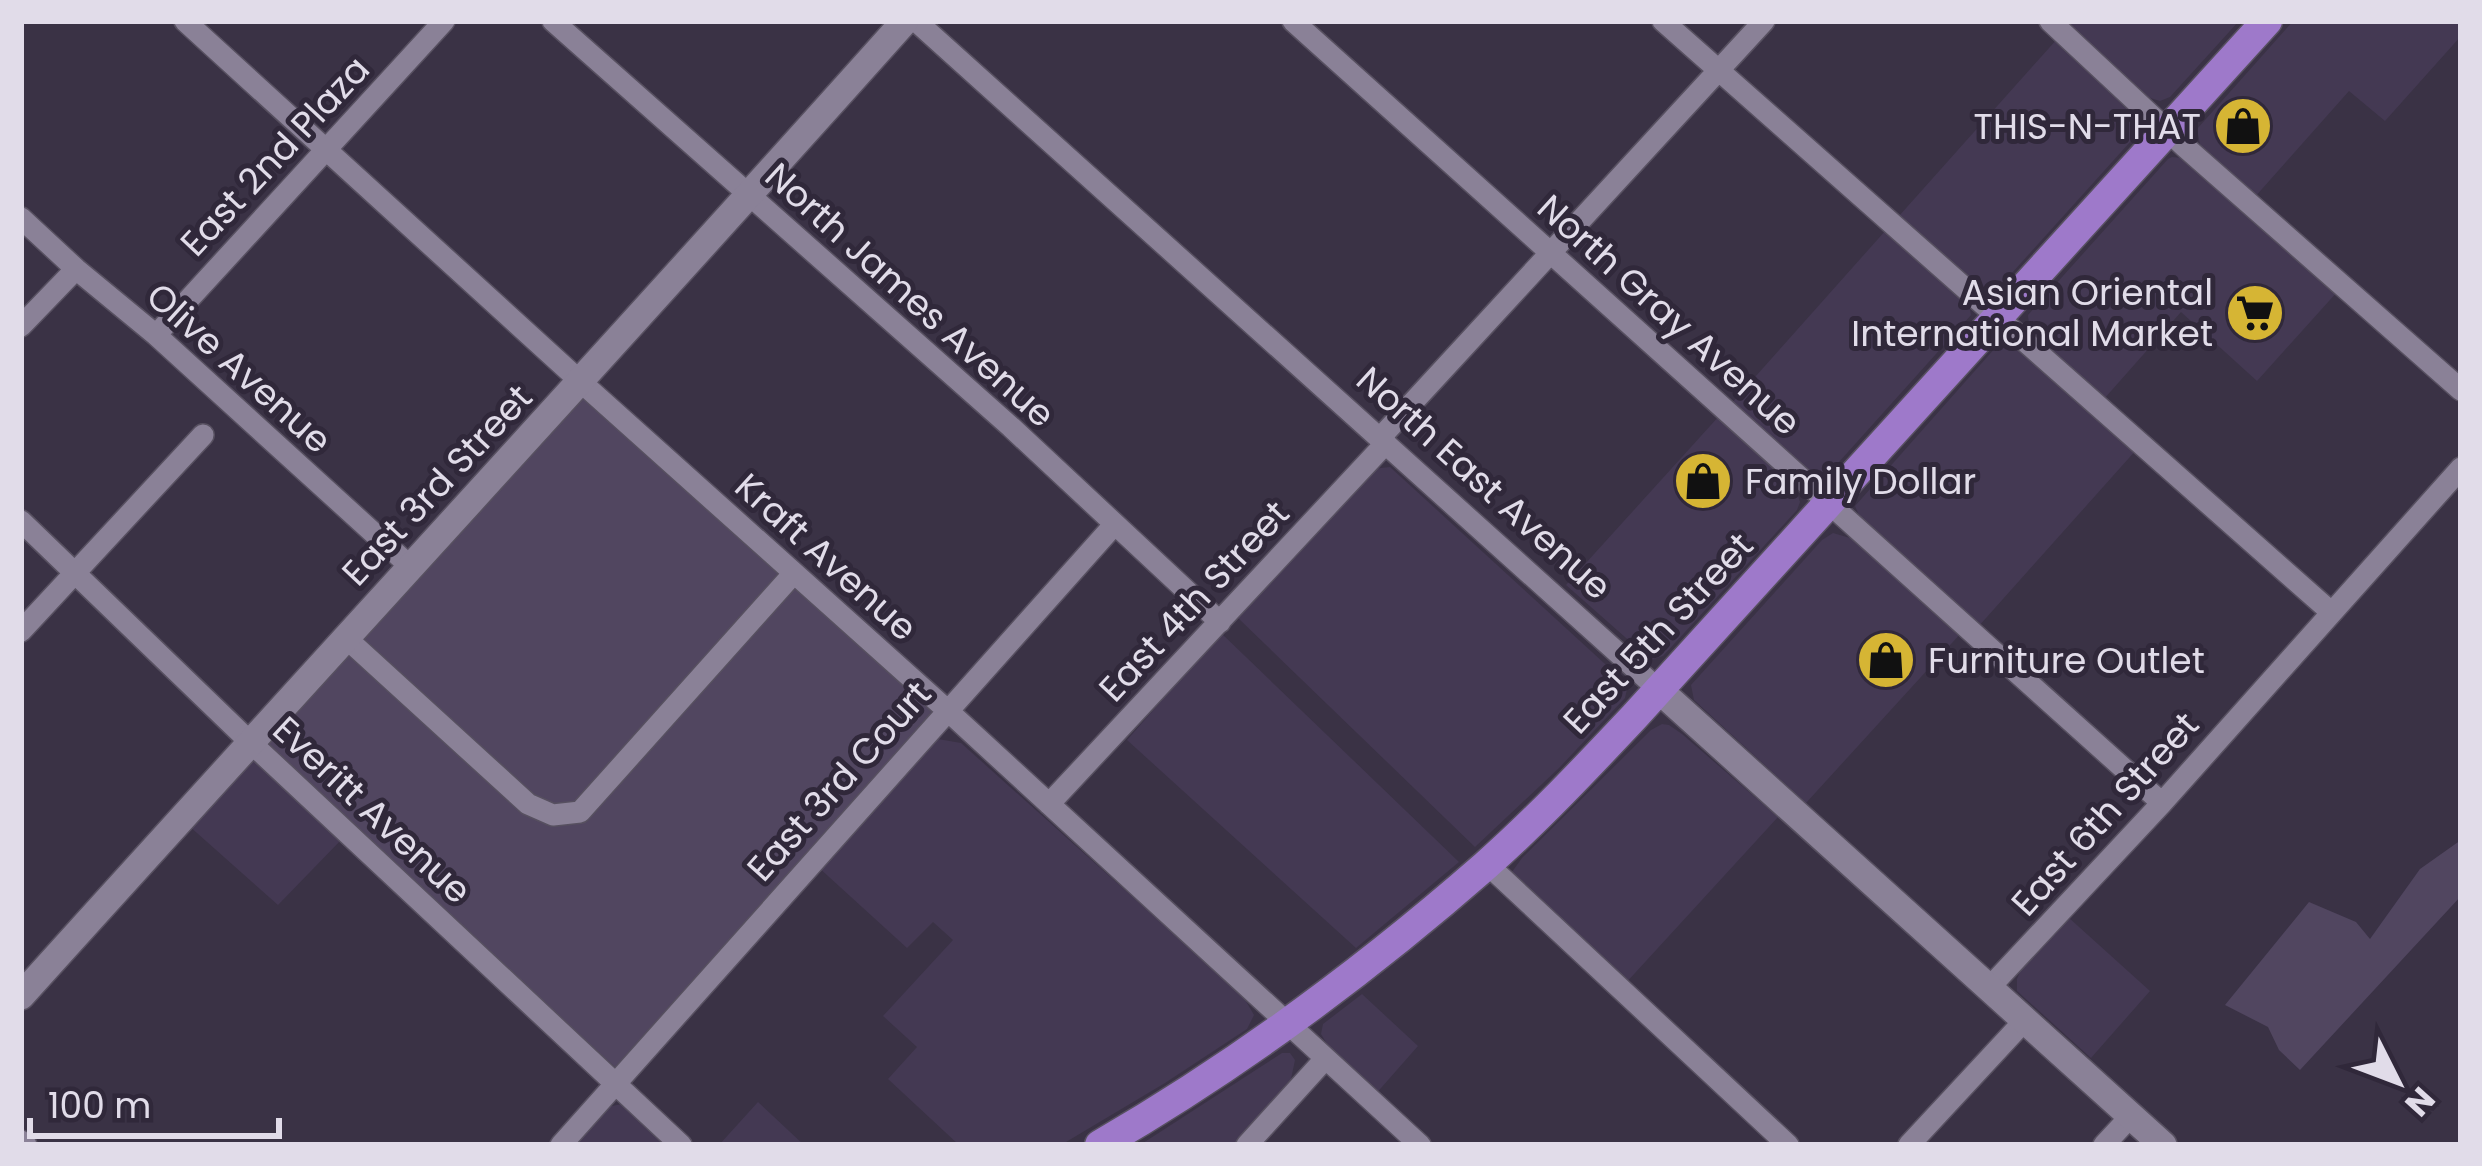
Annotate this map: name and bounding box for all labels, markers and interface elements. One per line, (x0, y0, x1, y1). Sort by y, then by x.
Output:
street label: East 2nd Plaza (169, 45, 381, 267)
shop icon: THIS-N-THAT (2212, 95, 2274, 157)
place label: THIS-N-THAT (1974, 101, 2201, 152)
street label: North James Avenue (754, 151, 1066, 439)
street label: North Gray Avenue (1526, 183, 1812, 447)
place label: Asian Oriental International Market (1851, 267, 2213, 359)
street label: Olive Avenue (135, 271, 343, 465)
supermarket icon: Asian Oriental International Market (2224, 282, 2286, 344)
street label: North East Avenue (1345, 355, 1623, 611)
street label: East 3rd Street (330, 373, 544, 597)
shop icon: Family Dollar (1672, 450, 1734, 512)
place label: Family Dollar (1745, 456, 1976, 507)
street label: Kraft Avenue (724, 461, 928, 653)
street label: East 4th Street (1087, 489, 1301, 713)
street label: East 5th Street (1551, 521, 1765, 745)
shop icon: Furniture Outlet (1855, 629, 1917, 691)
place label: Furniture Outlet (1928, 635, 2205, 686)
street label: East 3rd Court (735, 670, 943, 892)
street label: East 6th Street (2000, 701, 2210, 927)
street label: Everitt Avenue (262, 705, 482, 915)
north arrow (2338, 1022, 2458, 1142)
scale bar (30, 1064, 279, 1138)
text: N (2394, 1077, 2446, 1127)
text: 100 m (48, 1080, 151, 1131)

